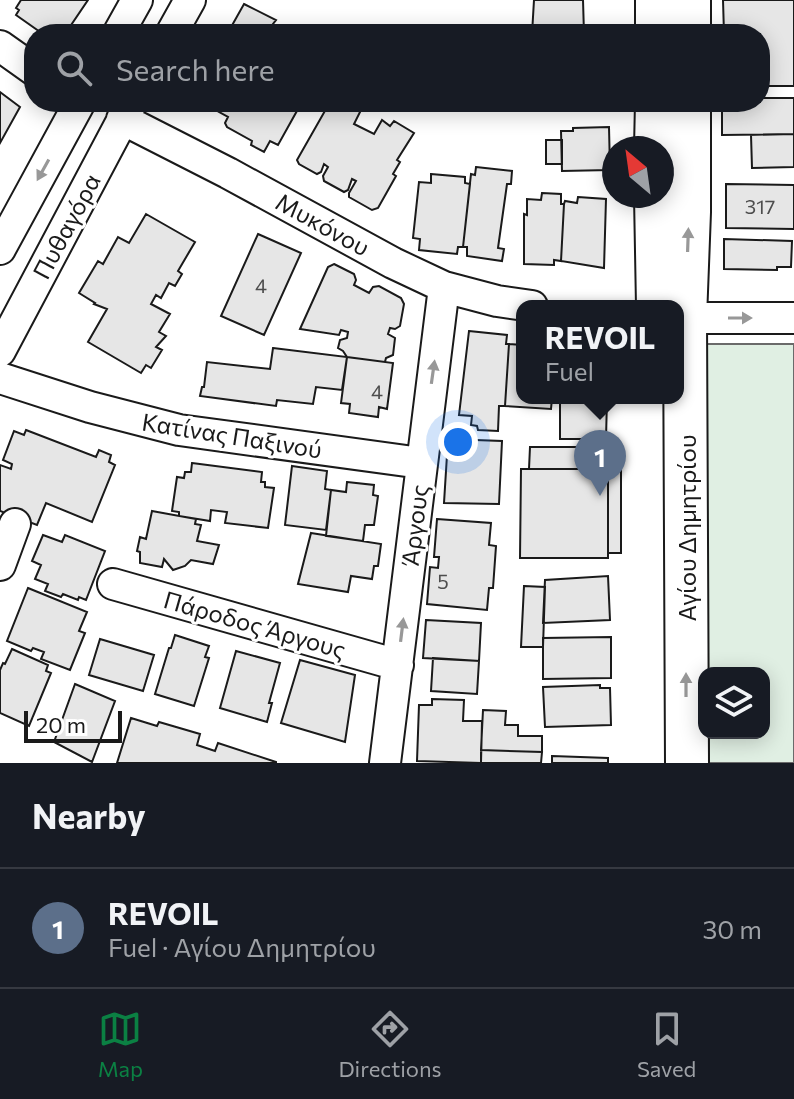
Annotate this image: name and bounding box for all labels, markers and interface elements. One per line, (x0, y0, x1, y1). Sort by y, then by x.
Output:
search box (24, 24, 770, 112)
icon: search (52, 46, 96, 90)
text: Search here (116, 50, 275, 87)
north arrow (602, 136, 674, 208)
one-way arrow (36, 159, 50, 182)
street label: Πυθαγόρα (26, 168, 106, 284)
street label: Μυκόνου (271, 186, 375, 262)
house number: 317 (745, 194, 775, 218)
one-way arrow (681, 227, 694, 252)
house number: 4 (255, 273, 267, 297)
popup (516, 300, 684, 404)
one-way arrow (728, 312, 753, 324)
text: REVOIL (545, 318, 655, 355)
text: Fuel (545, 355, 594, 386)
one-way arrow (427, 359, 440, 384)
house number: 4 (371, 379, 383, 403)
street label: Κατίνας Παξινού (140, 406, 324, 464)
your location (438, 422, 478, 462)
pin: 1 (574, 430, 626, 496)
street label: Αγίου Δημητρίου (672, 435, 701, 621)
street label: Άργους (395, 483, 433, 568)
house number: 5 (437, 569, 449, 593)
street label: Πάροδος Άργους (161, 584, 349, 664)
one-way arrow (395, 617, 408, 642)
map controls (698, 667, 770, 739)
button: layers (698, 667, 770, 739)
one-way arrow (680, 672, 692, 697)
scale bar (24, 707, 122, 743)
text: 20 m (36, 711, 86, 738)
text: Nearby (32, 794, 146, 836)
text: REVOIL (108, 894, 219, 931)
text: 1 (52, 913, 64, 944)
text: 30 m (703, 913, 762, 944)
text: Fuel · Αγίου Δημητρίου (108, 931, 376, 962)
tab: Map (98, 1007, 143, 1082)
tab: Directions (338, 1007, 442, 1082)
tab: Saved (637, 1007, 696, 1082)

